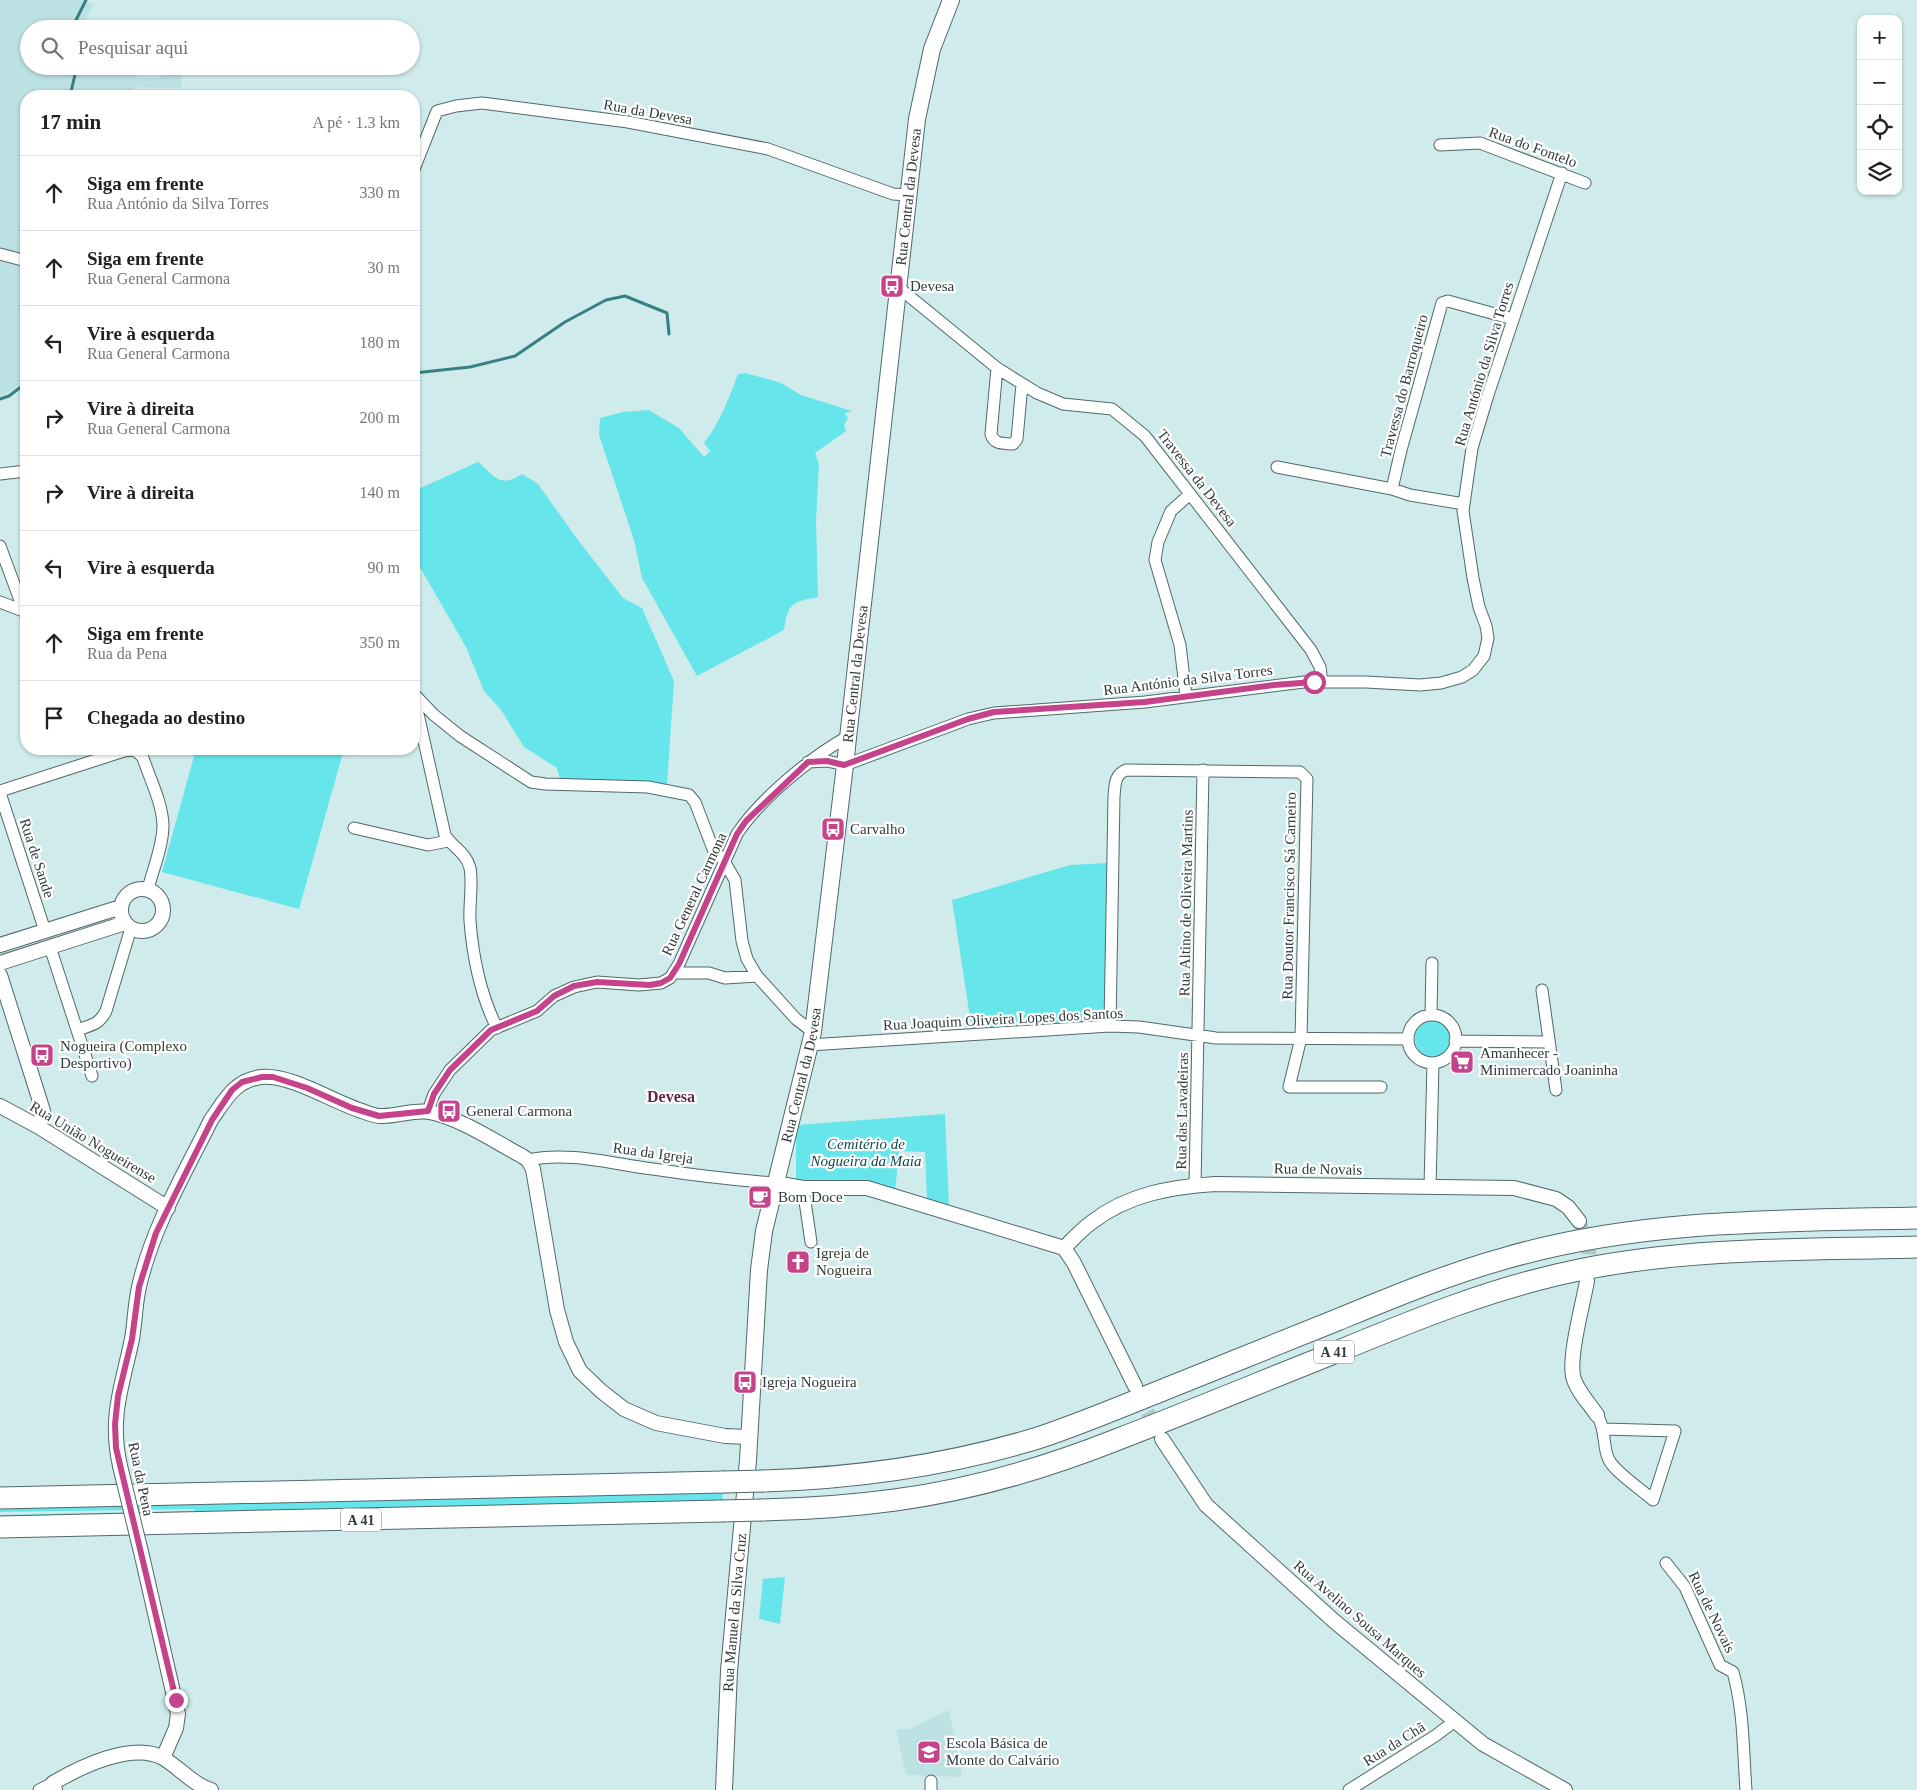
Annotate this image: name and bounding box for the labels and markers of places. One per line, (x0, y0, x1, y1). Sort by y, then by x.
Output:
bus stop icon: Devesa (879, 273, 905, 299)
place label: Devesa (910, 278, 954, 294)
bus stop icon: Carvalho (820, 816, 846, 842)
place label: Carvalho (850, 821, 905, 837)
place label: Nogueira (Complexo Desportivo) (60, 1038, 187, 1072)
bus stop icon: Nogueira (Complexo Desportivo) (29, 1042, 55, 1068)
place label: Amanhecer - Minimercado Joaninha (1480, 1045, 1618, 1078)
supermarket icon: Amanhecer - Minimercado Joaninha (1449, 1049, 1475, 1075)
bus stop icon: General Carmona (436, 1098, 462, 1124)
place label: General Carmona (466, 1103, 573, 1119)
cafe icon: Bom Doce (747, 1184, 773, 1210)
place label: Bom Doce (778, 1189, 843, 1205)
place label: Igreja de Nogueira (816, 1245, 872, 1278)
church icon: Igreja de Nogueira (785, 1249, 811, 1275)
bus stop icon: Igreja Nogueira (732, 1369, 758, 1395)
place label: Igreja Nogueira (762, 1374, 857, 1390)
place label: Escola Básica de Monte do Calvário (946, 1735, 1059, 1768)
school or university icon: Escola Básica de Monte do Calvário (916, 1739, 942, 1765)

